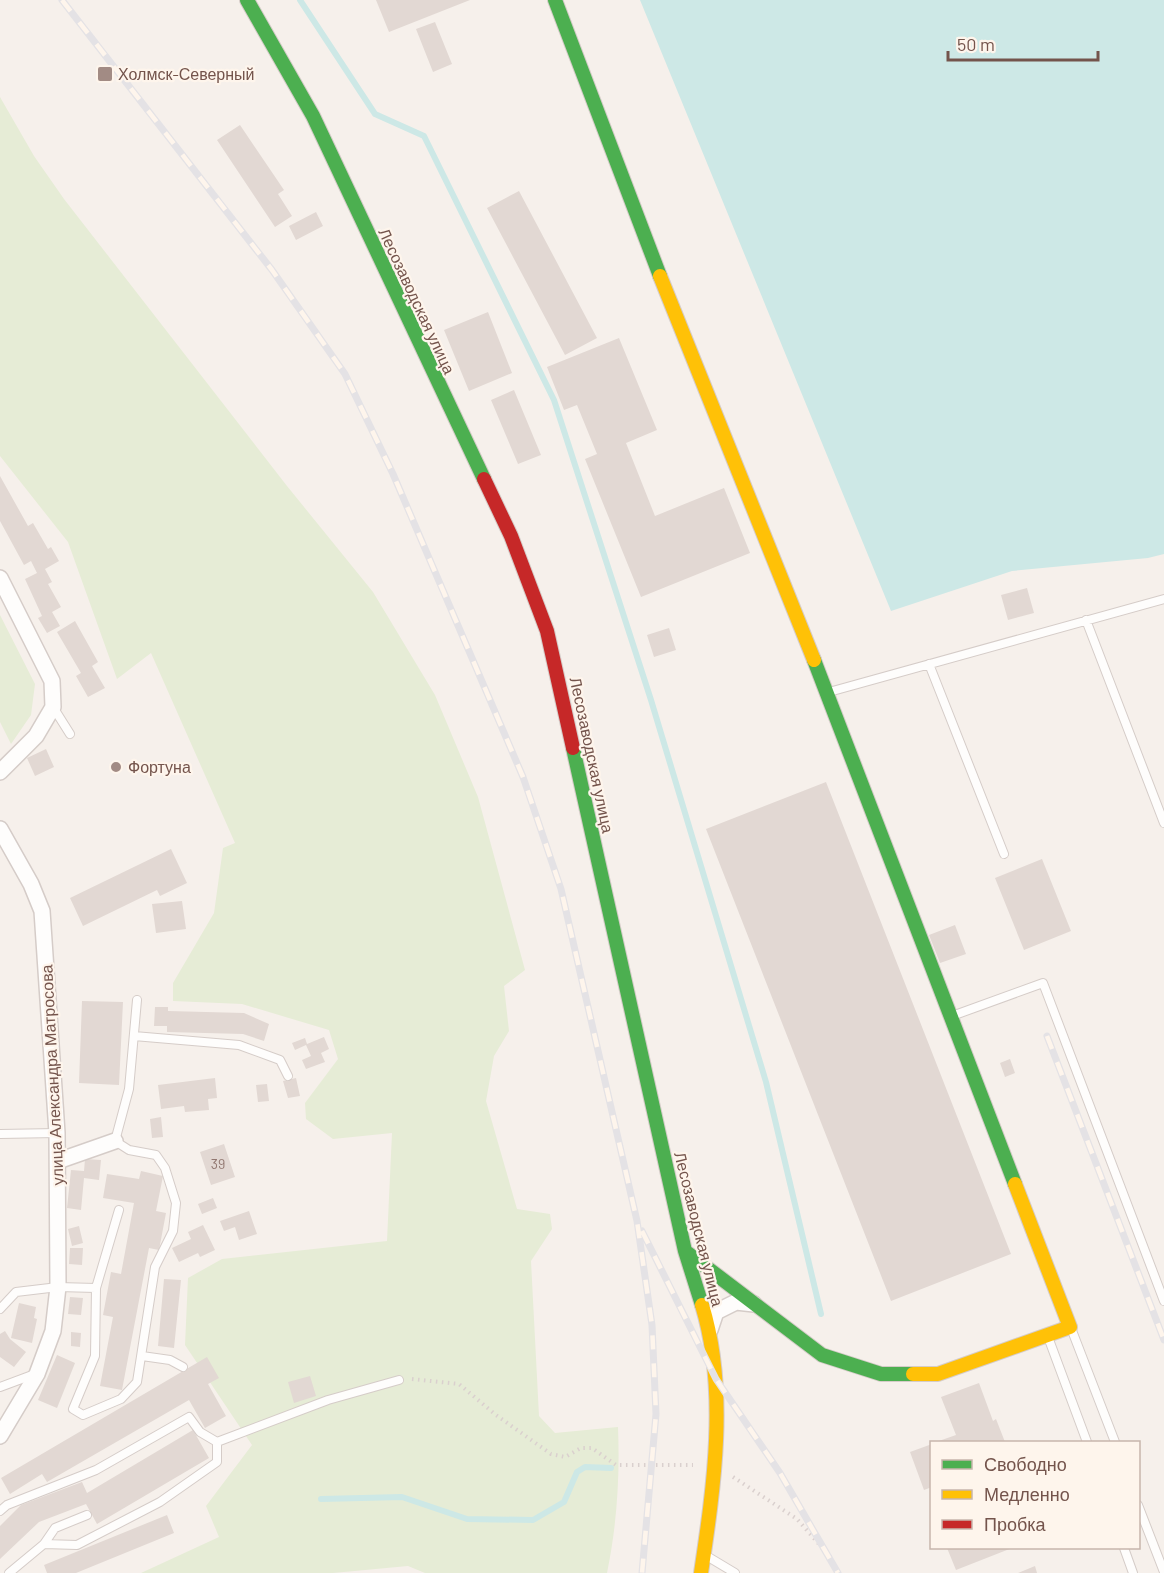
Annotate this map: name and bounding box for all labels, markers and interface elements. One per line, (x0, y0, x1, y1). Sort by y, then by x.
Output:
scale bar (948, 24, 1098, 62)
text: 50 m (957, 33, 995, 55)
place label: Холмск-Северный (118, 64, 255, 83)
marker: Холмск-Северный (96, 65, 114, 83)
street label: Лесозаводская улица (375, 225, 460, 377)
street label: Лесозаводская улица (567, 675, 618, 835)
place label: Фортуна (128, 757, 191, 776)
marker: Фортуна (109, 760, 123, 774)
street label: улица Александра Матросова (36, 964, 67, 1186)
street label: Лесозаводская улица (671, 1150, 728, 1308)
house number: 39 (211, 1155, 225, 1172)
legend (930, 1441, 1140, 1549)
text: Свободно (984, 1453, 1067, 1475)
text: Медленно (984, 1483, 1070, 1505)
text: Пробка (984, 1513, 1047, 1535)

